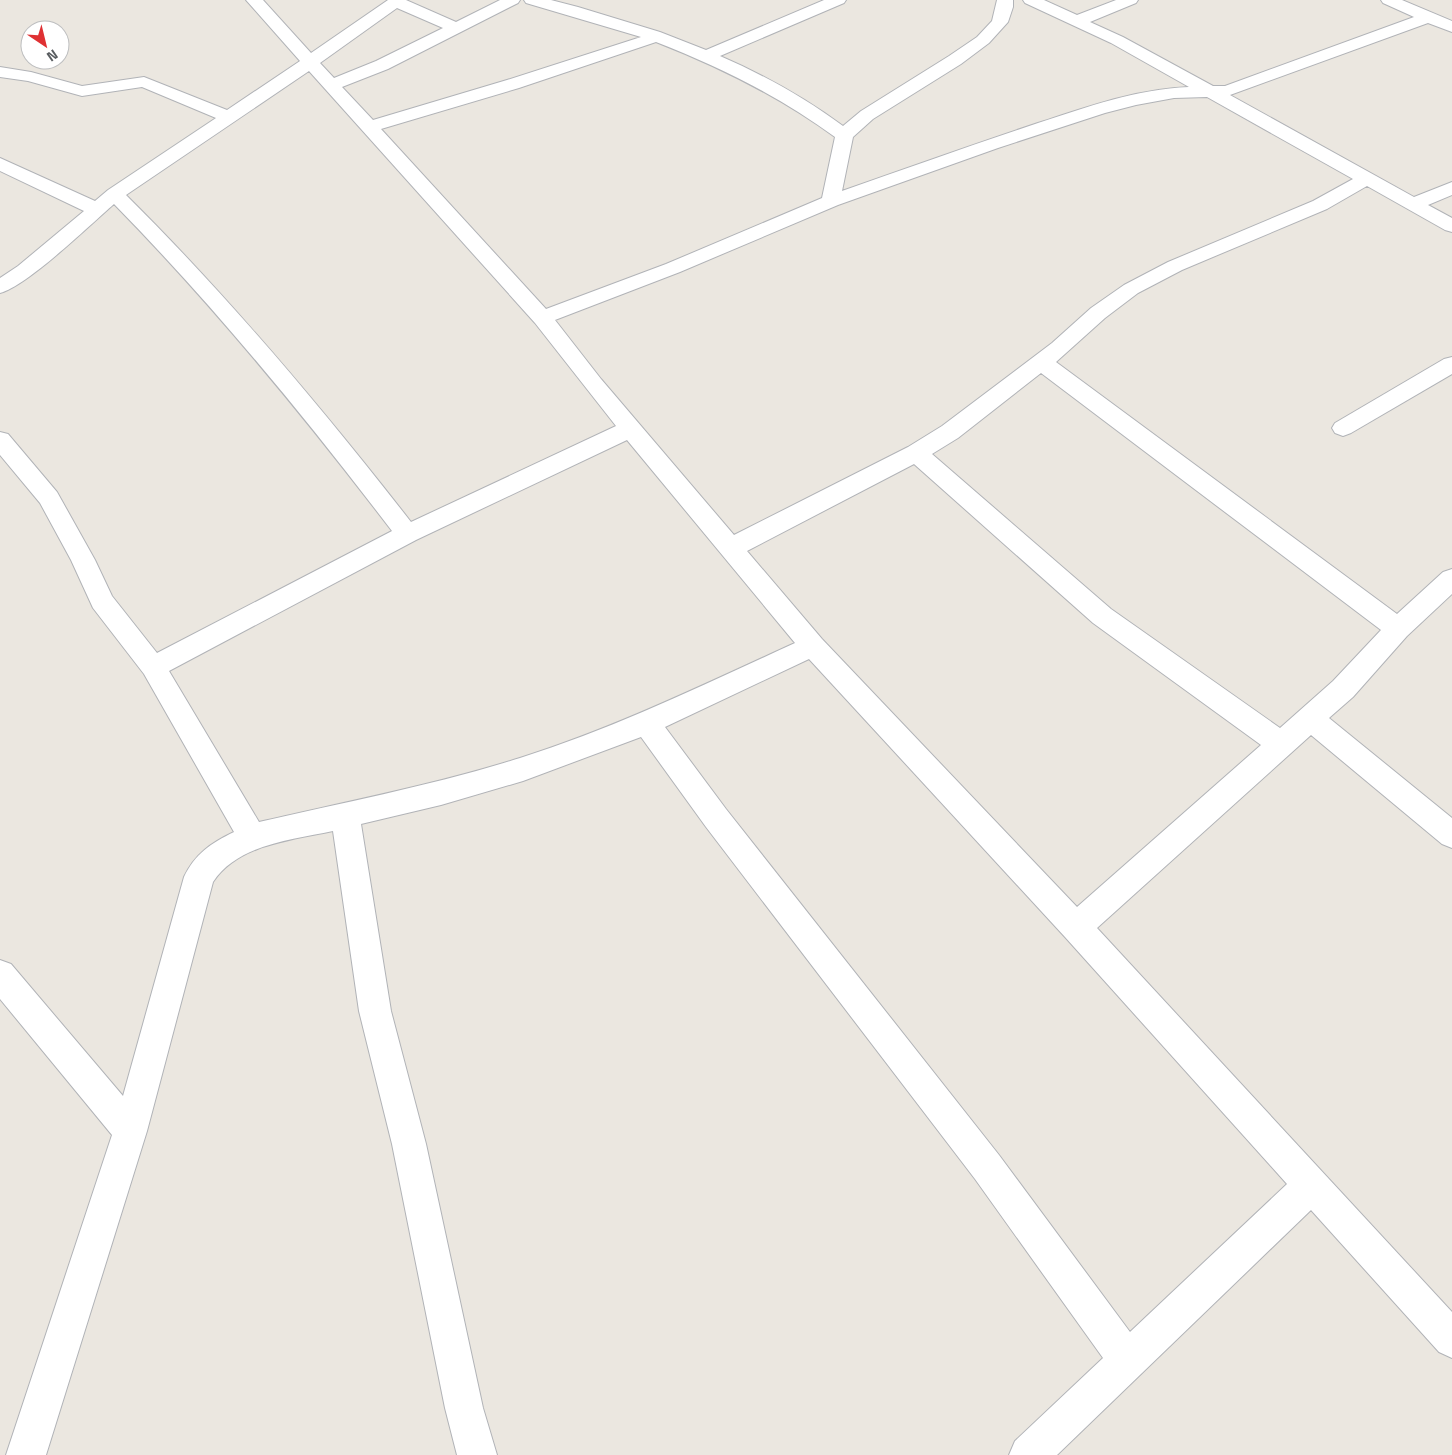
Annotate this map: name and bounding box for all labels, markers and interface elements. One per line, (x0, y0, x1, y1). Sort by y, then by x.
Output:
north arrow (20, 20, 70, 70)
text: N (43, 45, 63, 67)

